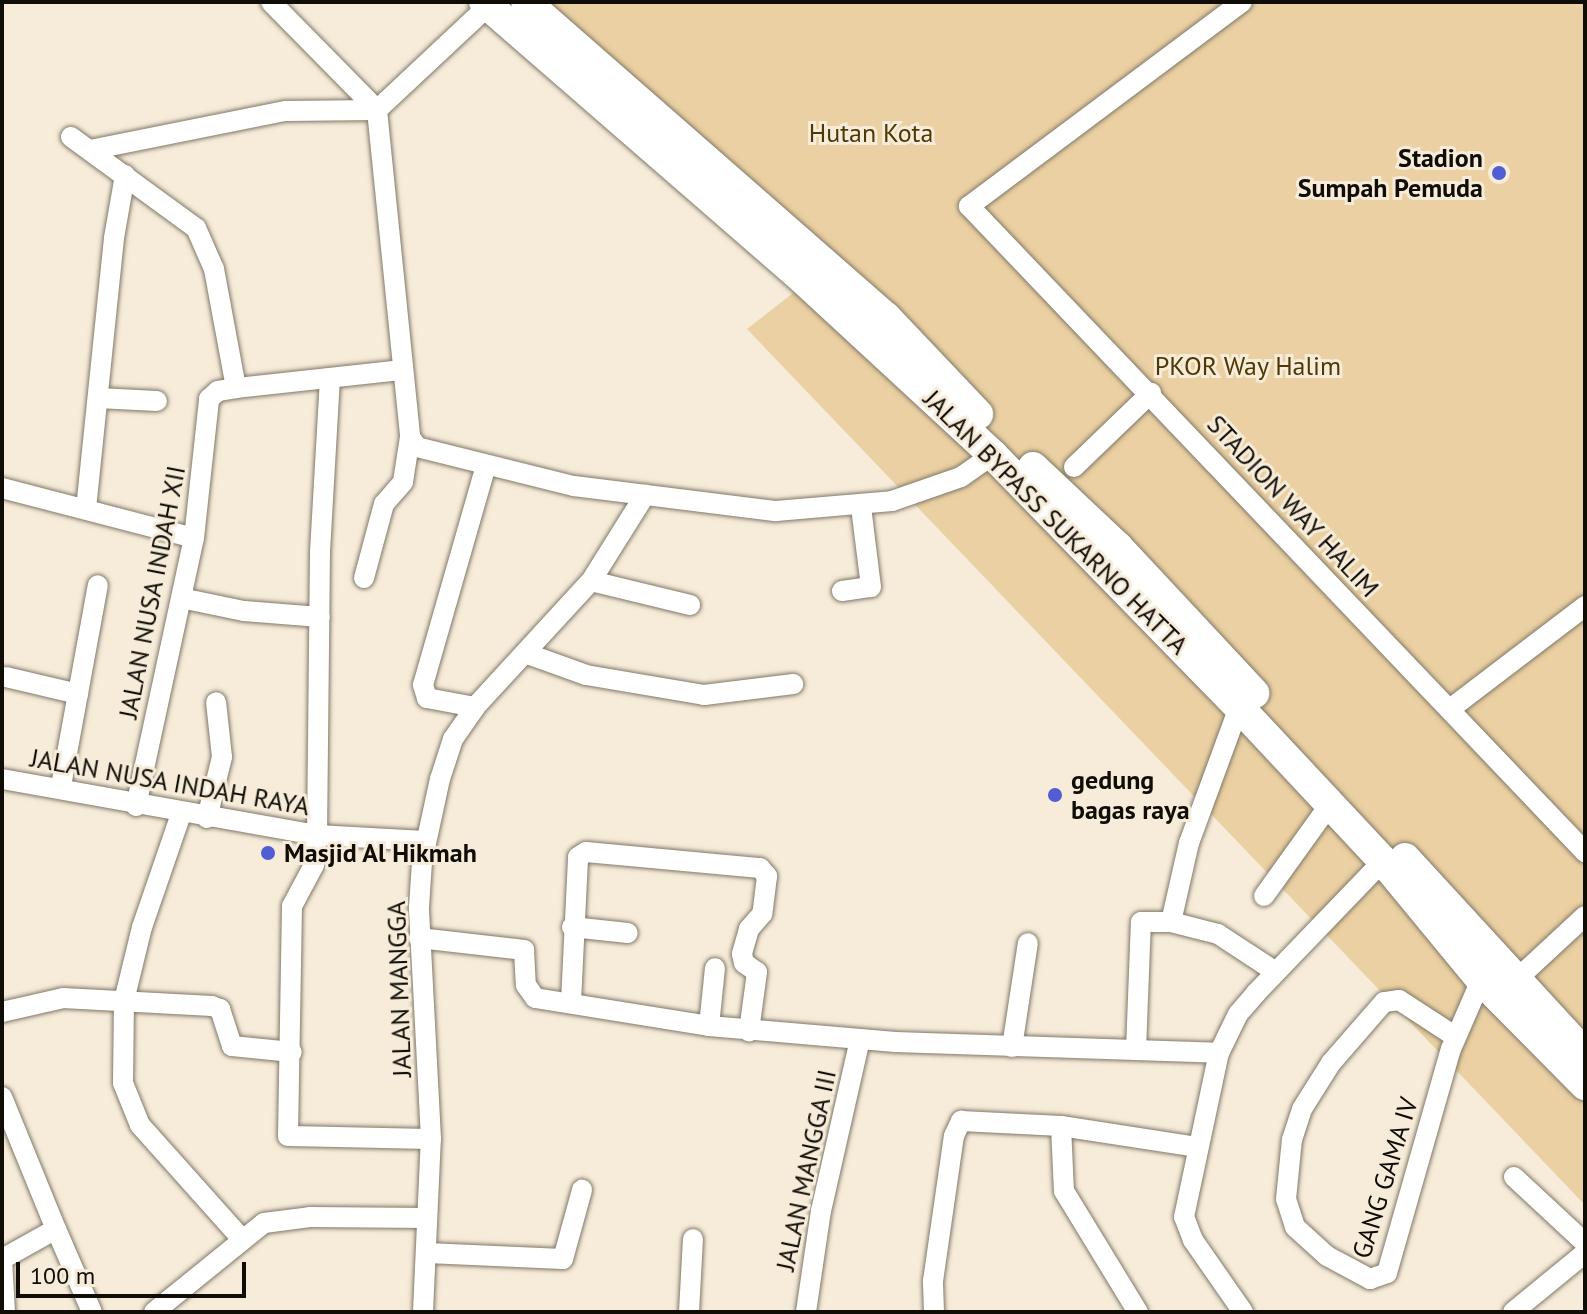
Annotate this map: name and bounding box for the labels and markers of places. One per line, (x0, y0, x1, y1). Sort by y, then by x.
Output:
place label: Stadion Sumpah Pemuda (1298, 142, 1483, 204)
marker: Stadion Sumpah Pemuda (1490, 164, 1508, 182)
place label: gedung bagas raya (1071, 764, 1190, 826)
marker: gedung bagas raya (1046, 786, 1064, 804)
place label: Masjid Al Hikmah (284, 837, 478, 869)
marker: Masjid Al Hikmah (259, 844, 277, 862)

